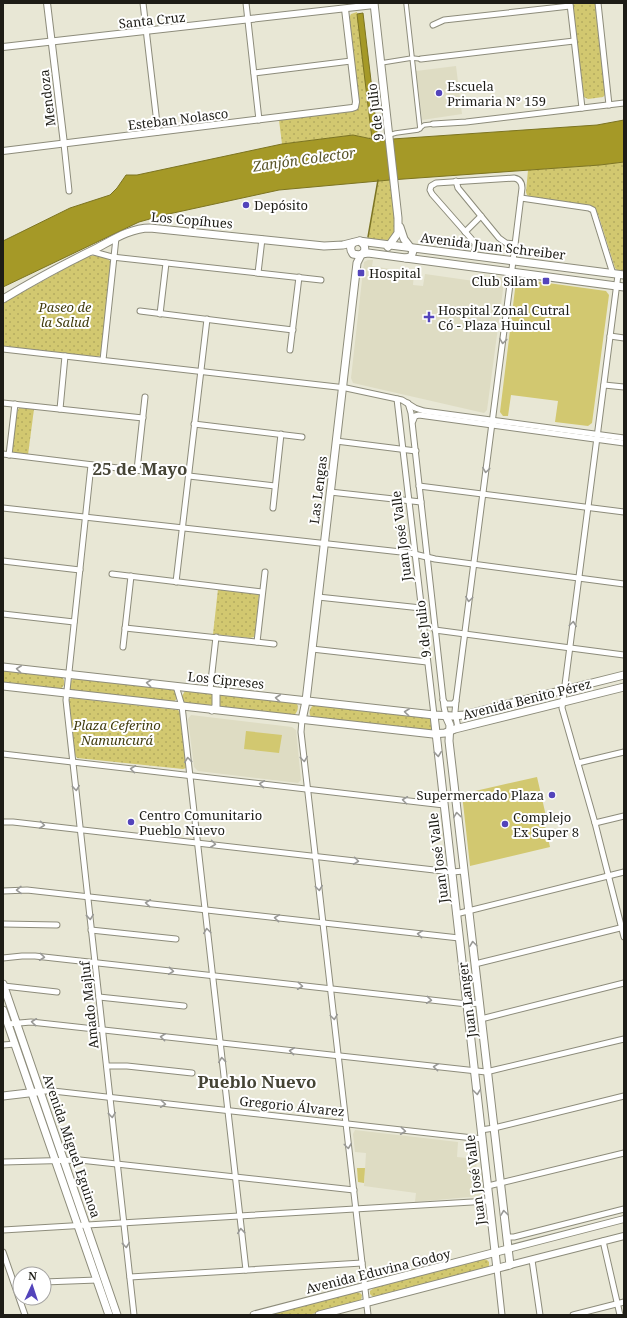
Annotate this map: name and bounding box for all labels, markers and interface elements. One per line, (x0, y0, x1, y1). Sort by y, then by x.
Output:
street label: Santa Cruz (118, 8, 186, 32)
street label: Mendoza (35, 69, 59, 127)
place label: Escuela Primaria N° 159 (447, 77, 546, 110)
street label: 9 de Julio (363, 82, 387, 142)
marker: Escuela Primaria N° 159 (434, 88, 444, 98)
street label: Esteban Nolasco (127, 104, 229, 134)
water label: Zanjón Colector (250, 142, 357, 176)
place label: Depósito (254, 196, 308, 214)
marker: Depósito (241, 200, 251, 210)
street label: Los Copíhues (150, 207, 234, 233)
street label: Avenida Juan Schreiber (419, 228, 567, 264)
place label: Hospital (369, 264, 421, 282)
marker: Hospital (356, 268, 366, 278)
place label: Club Silam (472, 272, 538, 290)
marker: Club Silam (541, 276, 551, 286)
park label: Paseo de la Salud (38, 298, 92, 331)
place label: Hospital Zonal Cutral Có - Plaza Huincul (438, 301, 569, 334)
marker: Hospital Zonal Cutral Có - Plaza Huincul (423, 311, 435, 323)
one-way arrow (499, 338, 508, 344)
street label: Las Lengas (305, 455, 331, 525)
district label: 25 de Mayo (92, 457, 188, 480)
one-way arrow (482, 467, 491, 473)
street label: Juan José Valle (387, 490, 416, 583)
one-way arrow (465, 596, 474, 602)
street label: 9 de Julio (411, 599, 435, 659)
one-way arrow (568, 620, 577, 627)
one-way arrow (16, 665, 23, 674)
street label: Los Cipreses (187, 667, 265, 693)
street label: Avenida Benito Pérez (461, 674, 593, 724)
one-way arrow (146, 679, 152, 688)
one-way arrow (275, 693, 281, 702)
one-way arrow (404, 708, 410, 717)
park label: Plaza Ceferino Namuncurá (72, 716, 161, 749)
one-way arrow (433, 751, 442, 757)
one-way arrow (299, 755, 308, 762)
one-way arrow (184, 757, 193, 763)
one-way arrow (130, 765, 136, 774)
one-way arrow (259, 780, 265, 789)
one-way arrow (71, 784, 80, 791)
place label: Supermercado Plaza (417, 786, 544, 804)
marker: Supermercado Plaza (547, 790, 557, 800)
one-way arrow (402, 796, 408, 805)
place label: Centro Comunitario Pueblo Nuevo (139, 806, 262, 839)
place label: Complejo Ex Super 8 (513, 808, 579, 841)
street label: Juan José Valle (424, 812, 453, 905)
one-way arrow (453, 812, 462, 818)
marker: Centro Comunitario Pueblo Nuevo (126, 817, 136, 827)
marker: Complejo Ex Super 8 (500, 819, 510, 829)
one-way arrow (39, 820, 45, 829)
one-way arrow (210, 840, 216, 849)
one-way arrow (353, 856, 359, 865)
one-way arrow (16, 885, 22, 894)
one-way arrow (314, 885, 323, 891)
one-way arrow (145, 899, 151, 908)
one-way arrow (274, 913, 280, 922)
one-way arrow (85, 914, 94, 920)
one-way arrow (203, 928, 212, 934)
one-way arrow (417, 929, 423, 938)
one-way arrow (468, 941, 477, 947)
one-way arrow (39, 952, 45, 961)
street label: Amado Majluf (75, 959, 103, 1050)
street label: Juan Langer (453, 961, 481, 1040)
one-way arrow (168, 966, 174, 975)
one-way arrow (297, 981, 303, 990)
one-way arrow (426, 995, 432, 1004)
one-way arrow (329, 1014, 338, 1020)
one-way arrow (31, 1018, 37, 1027)
one-way arrow (160, 1032, 166, 1041)
one-way arrow (289, 1047, 296, 1056)
one-way arrow (218, 1057, 227, 1063)
one-way arrow (433, 1063, 439, 1072)
district label: Pueblo Nuevo (198, 1070, 316, 1093)
street label: Avenida Miguel Eguinoa (39, 1072, 105, 1220)
one-way arrow (472, 1089, 481, 1095)
street label: Gregorio Álvarez (238, 1092, 346, 1120)
one-way arrow (160, 1099, 166, 1108)
one-way arrow (107, 1112, 116, 1119)
one-way arrow (400, 1126, 406, 1135)
street label: Juan José Valle (461, 1134, 490, 1227)
one-way arrow (344, 1143, 353, 1149)
one-way arrow (500, 1210, 509, 1216)
one-way arrow (237, 1228, 246, 1234)
one-way arrow (122, 1242, 131, 1248)
street label: Avenida Eduvina Godoy (304, 1244, 453, 1298)
north arrow (12, 1266, 52, 1306)
text: N (28, 1268, 38, 1283)

